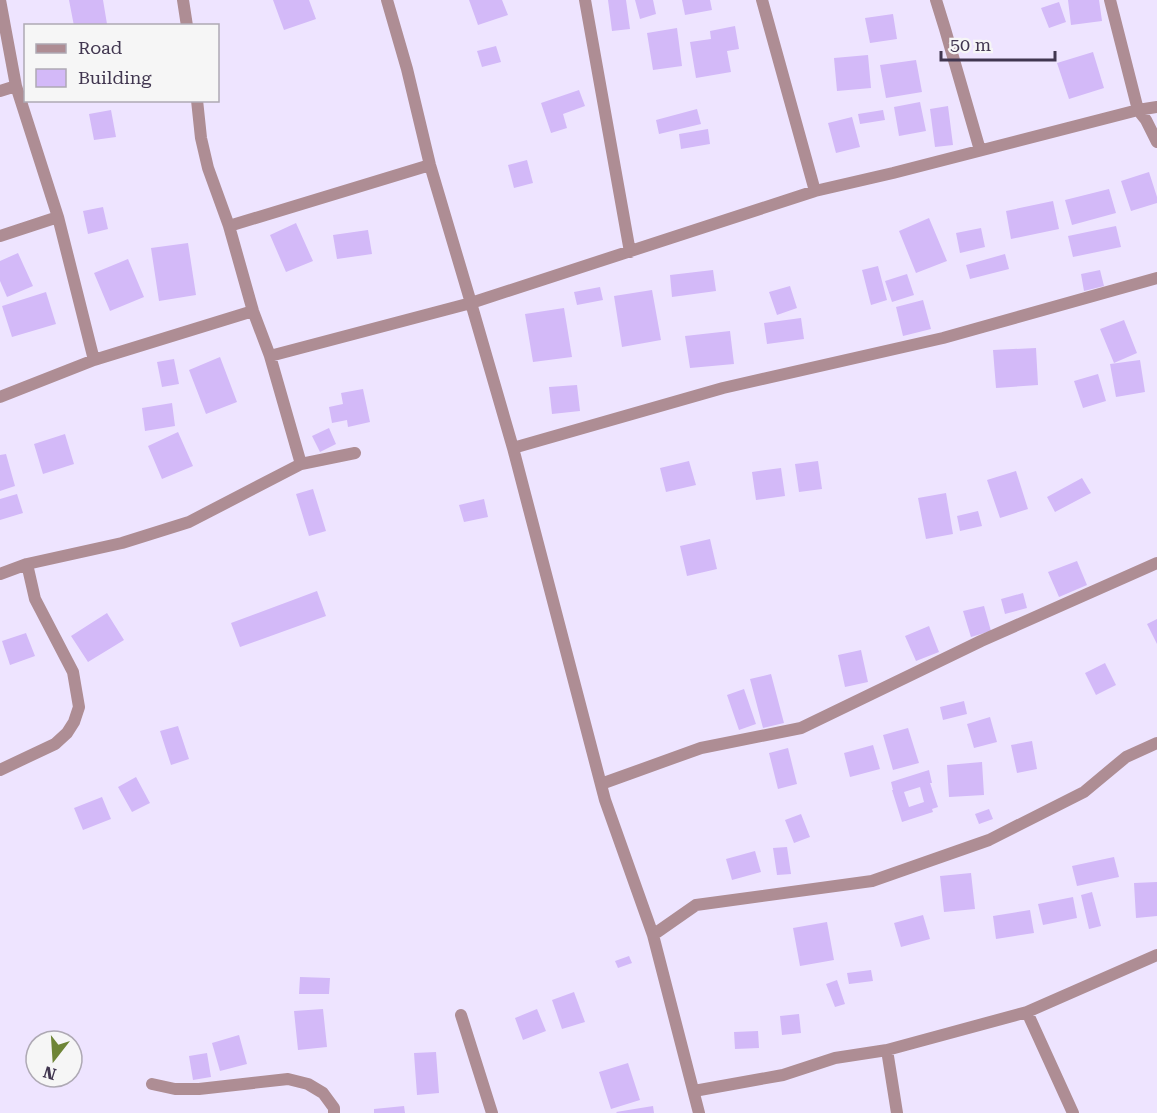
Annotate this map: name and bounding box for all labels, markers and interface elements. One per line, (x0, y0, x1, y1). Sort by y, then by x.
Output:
legend (24, 24, 219, 102)
scale bar (941, 24, 1055, 62)
text: 50 m (950, 34, 991, 55)
text: Road (78, 37, 123, 58)
text: Building (78, 67, 152, 88)
north arrow (24, 1029, 84, 1089)
text: N (41, 1062, 58, 1084)

